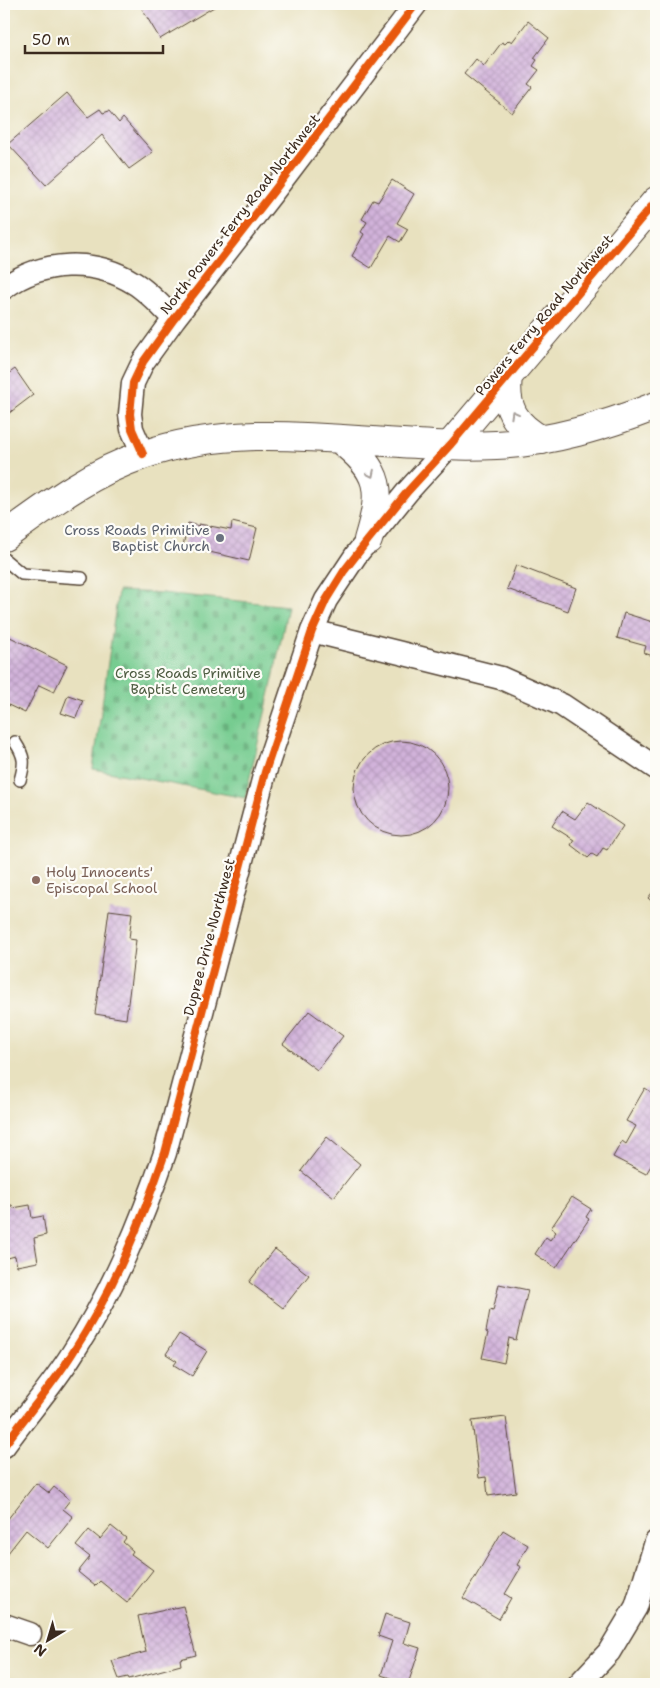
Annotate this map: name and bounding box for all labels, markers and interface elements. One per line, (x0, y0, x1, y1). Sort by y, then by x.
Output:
scale bar (25, 22, 162, 54)
text: 50 m (32, 30, 70, 50)
street label: North Powers Ferry Road Northwest (156, 110, 324, 318)
street label: Powers Ferry Road Northwest (471, 231, 617, 399)
one-way arrow (510, 411, 520, 420)
one-way arrow (365, 469, 376, 478)
place label: Cross Roads Primitive Baptist Church (64, 521, 210, 555)
marker: Cross Roads Primitive Baptist Church (214, 532, 226, 544)
park label: Cross Roads Primitive Baptist Cemetery (115, 664, 261, 698)
street label: Dupree Drive Northwest (179, 856, 239, 1018)
place label: Holy Innocents' Episcopal School (46, 863, 158, 897)
marker: Holy Innocents' Episcopal School (30, 874, 42, 886)
north arrow (22, 1616, 72, 1666)
text: N (30, 1640, 50, 1661)

